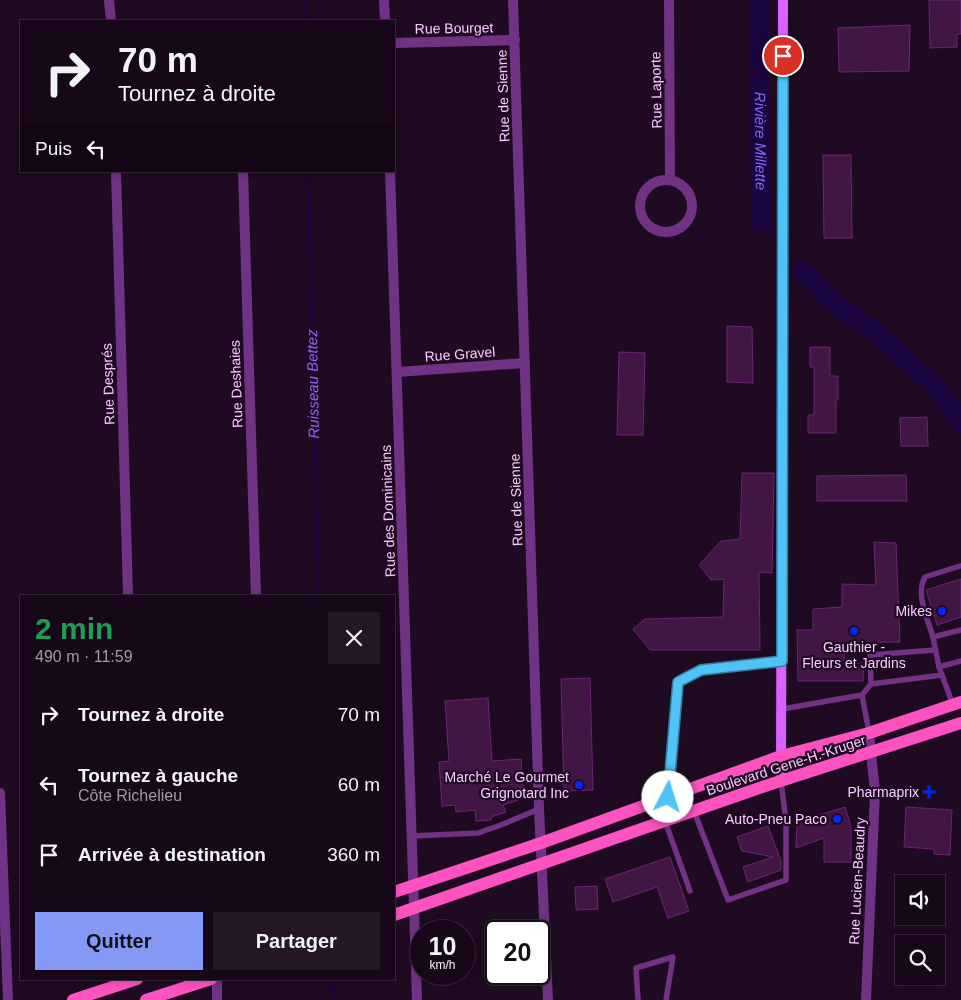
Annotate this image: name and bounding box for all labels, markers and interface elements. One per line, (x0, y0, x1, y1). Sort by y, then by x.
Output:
street label: Rue Bourget (415, 19, 494, 37)
pin (762, 35, 804, 77)
icon: right (35, 40, 100, 105)
text: 70 m (118, 40, 198, 79)
icon: arrive (769, 42, 797, 70)
street label: Rue de Sienne (493, 49, 513, 143)
street label: Rue Laporte (647, 51, 665, 129)
text: Tournez à droite (118, 81, 276, 106)
water label: Rivière Millette (752, 92, 770, 190)
icon: left (82, 135, 110, 163)
text: Puis (35, 138, 72, 159)
water label: Ruisseau Bettez (303, 329, 322, 439)
street label: Rue Deshaies (226, 340, 246, 428)
street label: Rue Després (99, 343, 117, 425)
street label: Rue Gravel (424, 344, 496, 364)
street label: Rue des Dominicains (378, 445, 398, 577)
street label: Rue de Sienne (506, 453, 526, 547)
place label: Mikes (895, 603, 932, 619)
marker: Mikes (936, 605, 948, 617)
text: 2 min (35, 612, 113, 645)
button: close (328, 612, 380, 664)
marker: Gauthier - Fleurs et Jardins (848, 625, 860, 637)
place label: Gauthier - Fleurs et Jardins (802, 639, 906, 671)
text: 490 m · 11:59 (35, 648, 133, 665)
icon: right (35, 701, 63, 729)
text: Tournez à droite (78, 704, 224, 725)
text: 70 m (338, 704, 380, 725)
street label: Boulevard Gene-H.-Kruger (704, 732, 868, 798)
text: Tournez à gauche (78, 765, 238, 786)
place label: Marché Le Gourmet Grignotard Inc (445, 769, 569, 801)
position arrow (641, 770, 693, 822)
icon: left (35, 771, 63, 799)
text: 60 m (338, 774, 380, 795)
marker: Marché Le Gourmet Grignotard Inc (573, 779, 585, 791)
place label: Pharmaprix (847, 784, 919, 800)
marker: Pharmaprix (923, 786, 935, 798)
text: Côte Richelieu (78, 787, 182, 804)
place label: Auto-Pneu Paco (725, 811, 827, 827)
marker: Auto-Pneu Paco (831, 813, 843, 825)
street label: Rue Lucien-Beaudry (846, 817, 868, 945)
icon: arrive (35, 841, 63, 869)
text: Arrivée à destination (78, 844, 266, 865)
text: 360 m (327, 844, 380, 865)
map controls (895, 875, 945, 985)
button: sound (895, 875, 945, 925)
button: Quitter (35, 912, 203, 970)
button: Partager (213, 912, 380, 970)
speed limit sign: 20 (485, 920, 550, 985)
text: 10 (429, 932, 456, 960)
button: search (895, 935, 945, 985)
text: km/h (429, 958, 456, 972)

